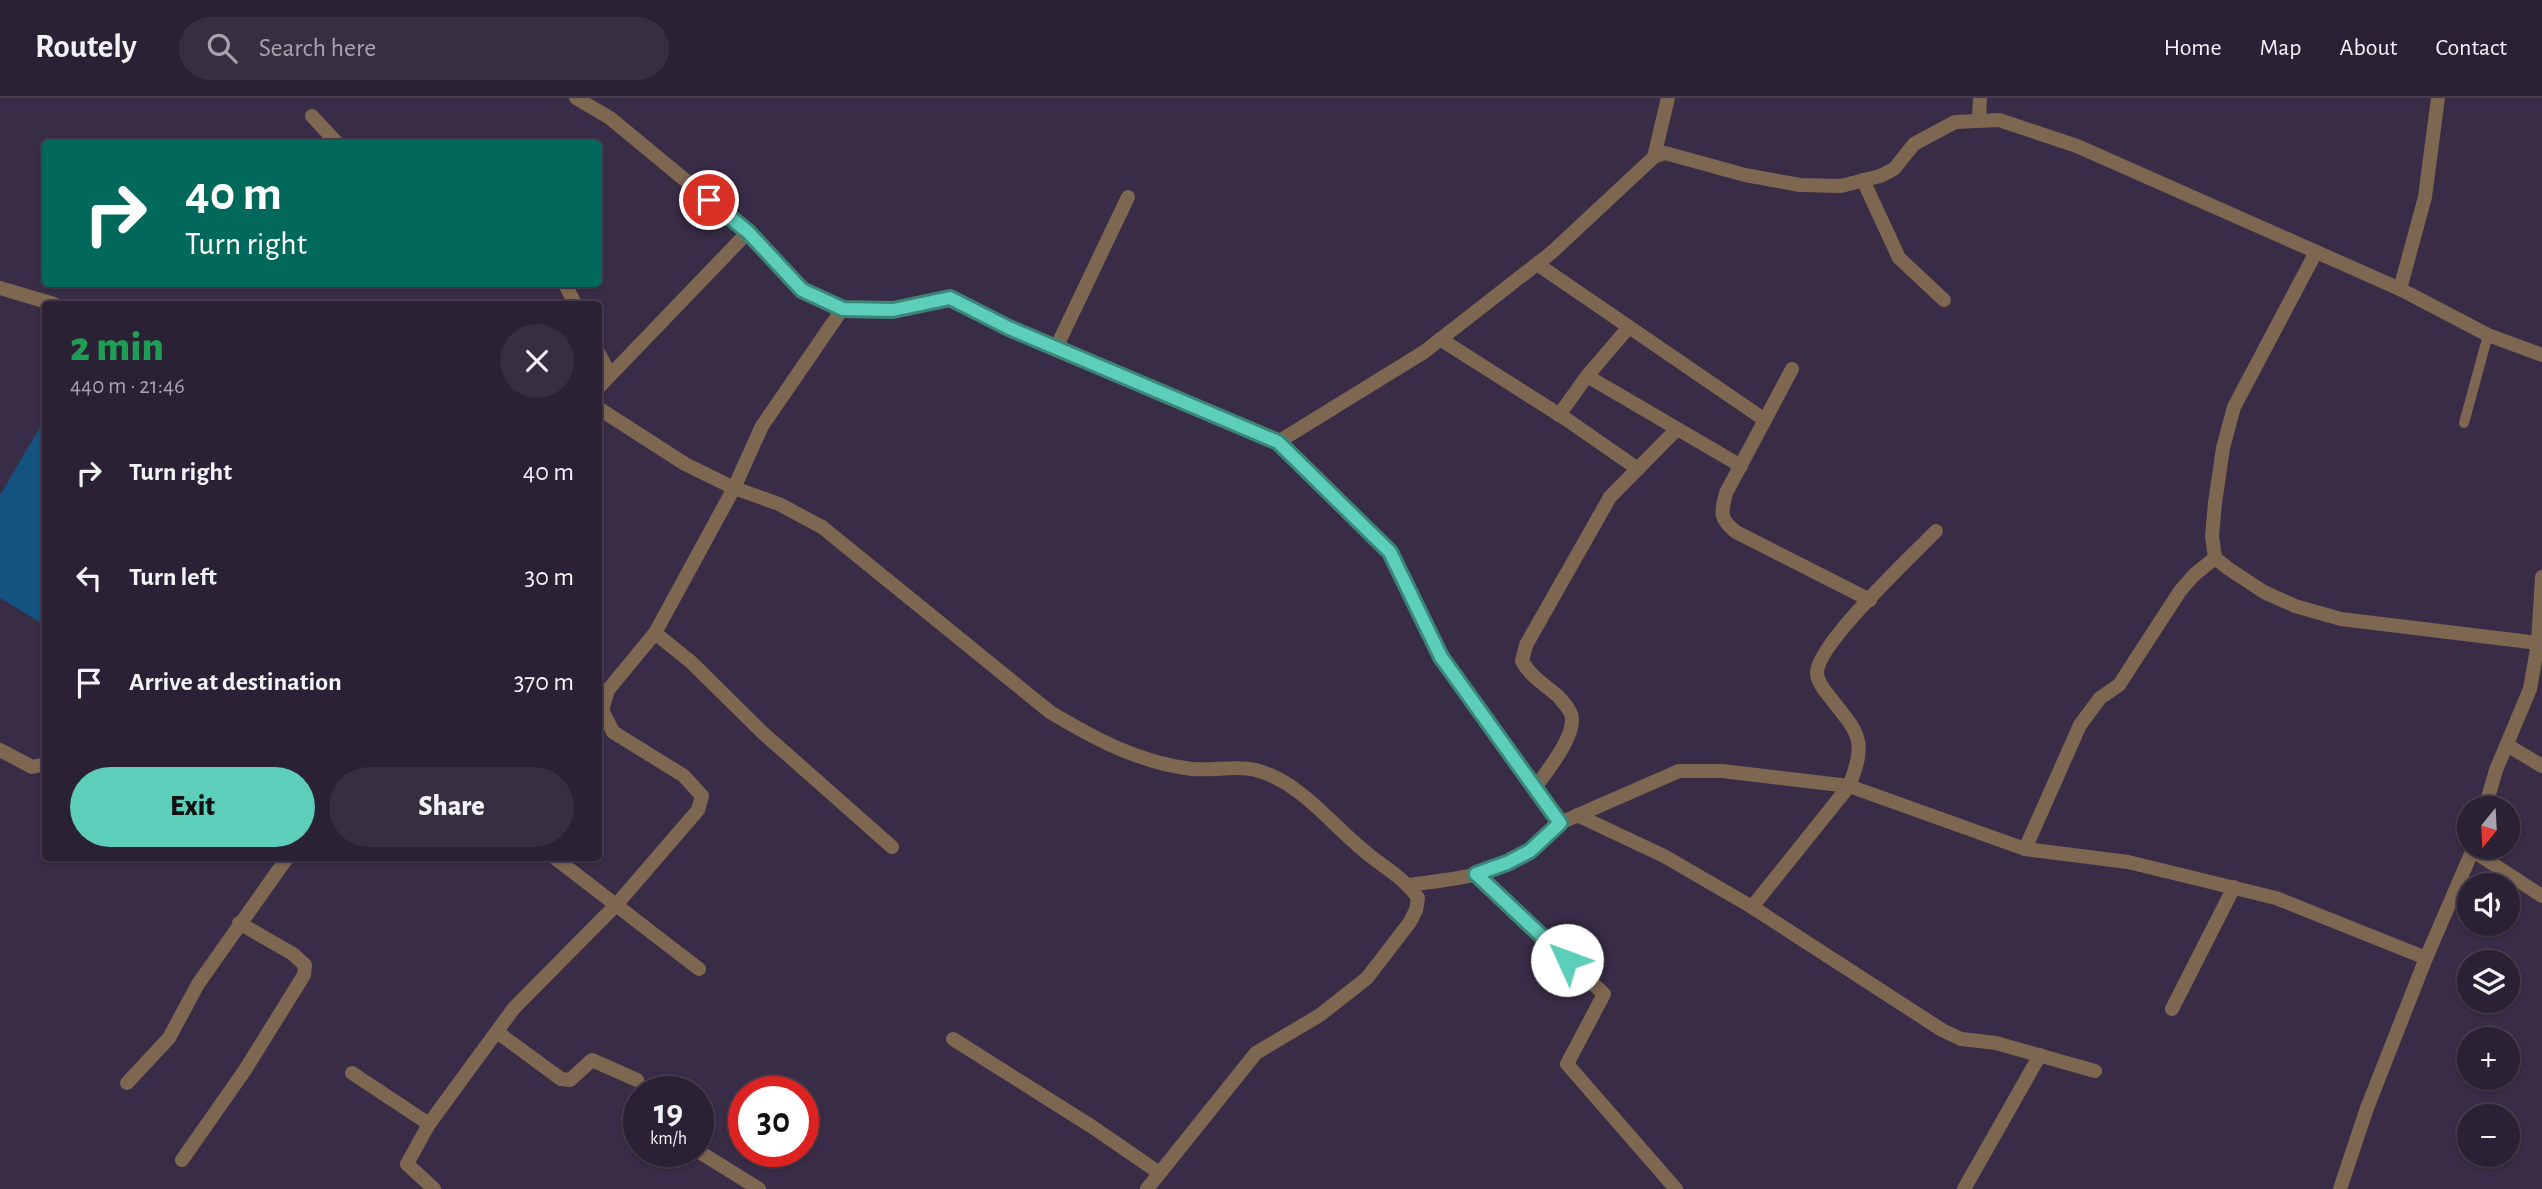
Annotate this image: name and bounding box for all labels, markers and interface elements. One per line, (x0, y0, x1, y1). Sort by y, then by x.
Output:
search box (179, 17, 669, 80)
icon: search (203, 29, 241, 67)
text: Routely (35, 31, 137, 64)
text: Search here (259, 35, 376, 61)
text: Home (2164, 36, 2222, 60)
text: Map (2260, 36, 2302, 60)
text: About (2340, 36, 2397, 60)
text: Contact (2435, 36, 2507, 60)
icon: right (70, 168, 161, 259)
text: 40 m (185, 170, 282, 219)
pin (679, 170, 739, 230)
icon: arrive (690, 181, 728, 219)
text: Turn right (185, 228, 307, 260)
button: close (500, 324, 574, 398)
text: 2 min (70, 326, 164, 368)
text: 440 m · 21:46 (70, 375, 185, 398)
icon: right (70, 454, 108, 492)
text: Turn right (129, 459, 232, 485)
text: 40 m (523, 459, 574, 485)
icon: left (70, 559, 108, 597)
text: Turn left (129, 564, 217, 590)
text: 30 m (524, 564, 574, 590)
icon: arrive (70, 664, 108, 702)
text: Arrive at destination (129, 669, 342, 695)
text: 370 m (514, 669, 574, 695)
button: Exit (70, 767, 315, 847)
button: Share (329, 767, 574, 847)
north arrow (2457, 796, 2520, 859)
map controls (2457, 796, 2520, 1167)
button: sound (2457, 873, 2520, 936)
position arrow (1530, 923, 1604, 997)
button: layers (2457, 950, 2520, 1013)
button: + (2457, 1027, 2520, 1090)
speed limit sign: 30 (728, 1076, 819, 1167)
text: 19 (654, 1095, 683, 1130)
button: − (2457, 1104, 2520, 1167)
text: km/h (650, 1130, 687, 1148)

